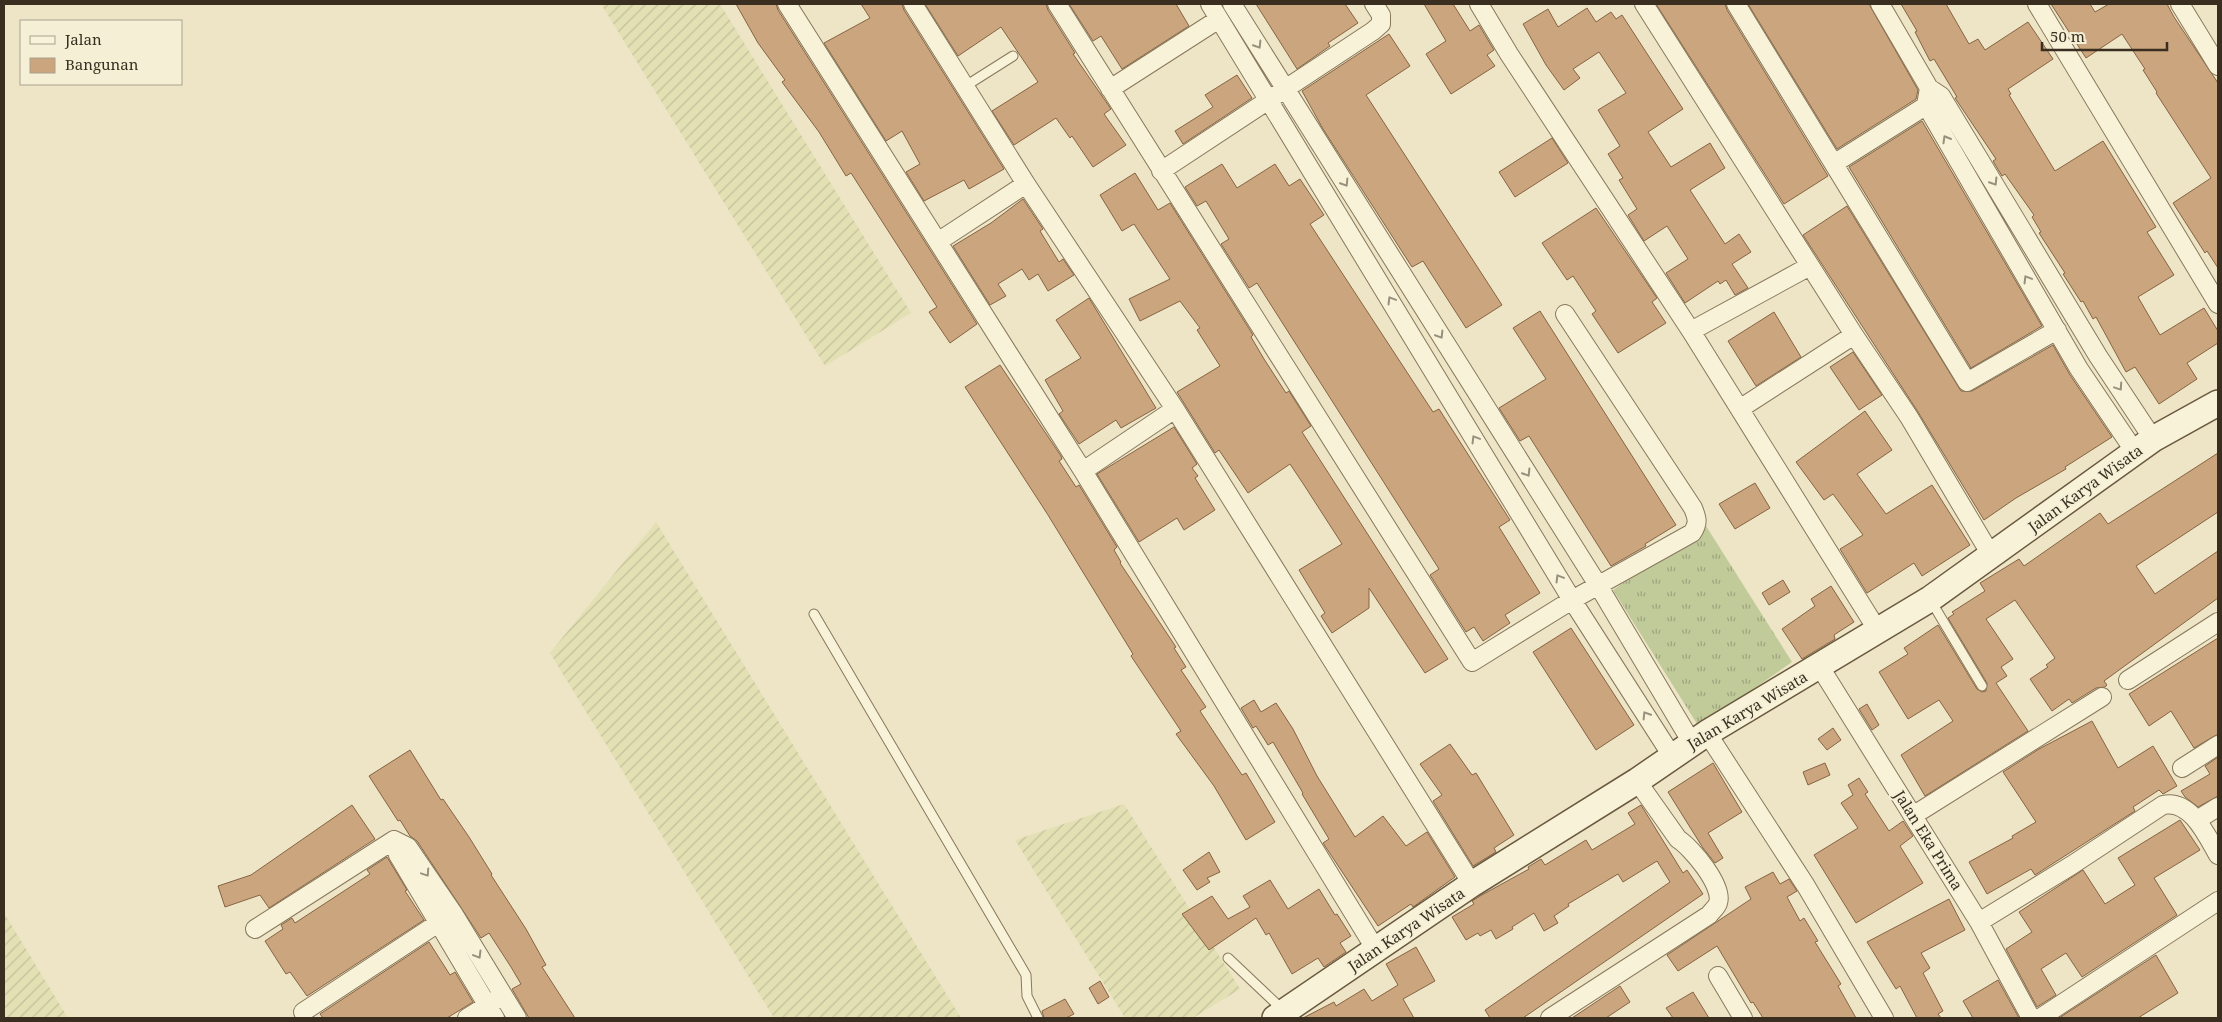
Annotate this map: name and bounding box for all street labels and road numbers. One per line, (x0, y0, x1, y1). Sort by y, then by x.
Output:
street label: Jalan Karya Wisata (2023, 440, 2146, 537)
street label: Jalan Karya Wisata (1682, 666, 1811, 754)
street label: Jalan Eka Prima (1890, 785, 1968, 894)
street label: Jalan Karya Wisata (1343, 882, 1468, 976)

